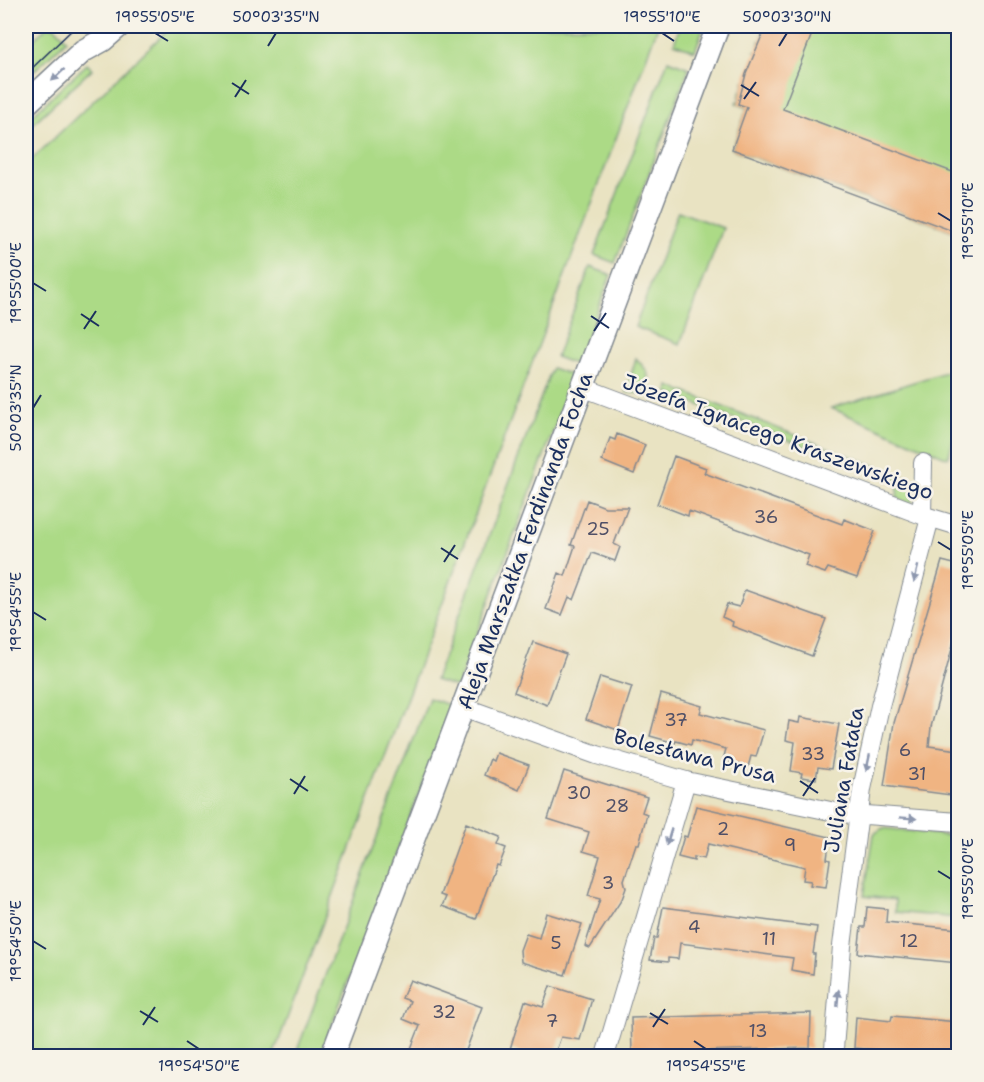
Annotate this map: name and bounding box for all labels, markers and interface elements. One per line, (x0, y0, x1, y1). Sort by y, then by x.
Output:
text: 19°55'05"E (115, 7, 195, 27)
text: 50°03'35"N (232, 7, 320, 27)
text: 19°55'10"E (623, 7, 701, 27)
text: 50°03'30"N (743, 7, 831, 27)
one-way arrow (50, 68, 65, 82)
text: 19°55'10"E (958, 182, 978, 260)
text: 19°55'00"E (6, 242, 26, 324)
text: 50°03'35"N (6, 364, 26, 452)
street label: Józefa Ignacego Kraszewskiego (619, 368, 937, 506)
street label: Aleja Marszałka Ferdinanda Focha (451, 369, 599, 713)
house number: 36 (754, 505, 778, 529)
text: 19°55'05"E (958, 510, 978, 590)
house number: 25 (586, 517, 610, 541)
one-way arrow (911, 566, 920, 584)
text: 19°54'55"E (6, 572, 26, 652)
street label: Juliana Fałata (817, 705, 871, 855)
house number: 37 (664, 708, 688, 732)
street label: Bolesława Prusa (611, 722, 779, 790)
house number: 6 (899, 738, 911, 762)
house number: 33 (801, 742, 825, 766)
one-way arrow (862, 754, 872, 773)
house number: 31 (907, 762, 927, 786)
house number: 30 (567, 781, 591, 805)
house number: 28 (605, 794, 629, 818)
one-way arrow (899, 813, 918, 823)
house number: 2 (717, 817, 729, 841)
one-way arrow (664, 828, 673, 846)
house number: 9 (784, 833, 796, 857)
text: 19°55'00"E (958, 838, 978, 920)
house number: 3 (602, 871, 614, 895)
text: 19°54'50"E (6, 900, 26, 982)
house number: 4 (688, 915, 700, 939)
house number: 11 (762, 927, 776, 951)
house number: 12 (899, 929, 919, 953)
house number: 5 (550, 931, 562, 955)
one-way arrow (833, 989, 842, 1008)
house number: 32 (432, 1000, 456, 1024)
house number: 7 (546, 1009, 558, 1033)
house number: 13 (748, 1019, 768, 1043)
text: 19°54'50"E (158, 1056, 240, 1076)
text: 19°54'55"E (666, 1056, 746, 1076)

